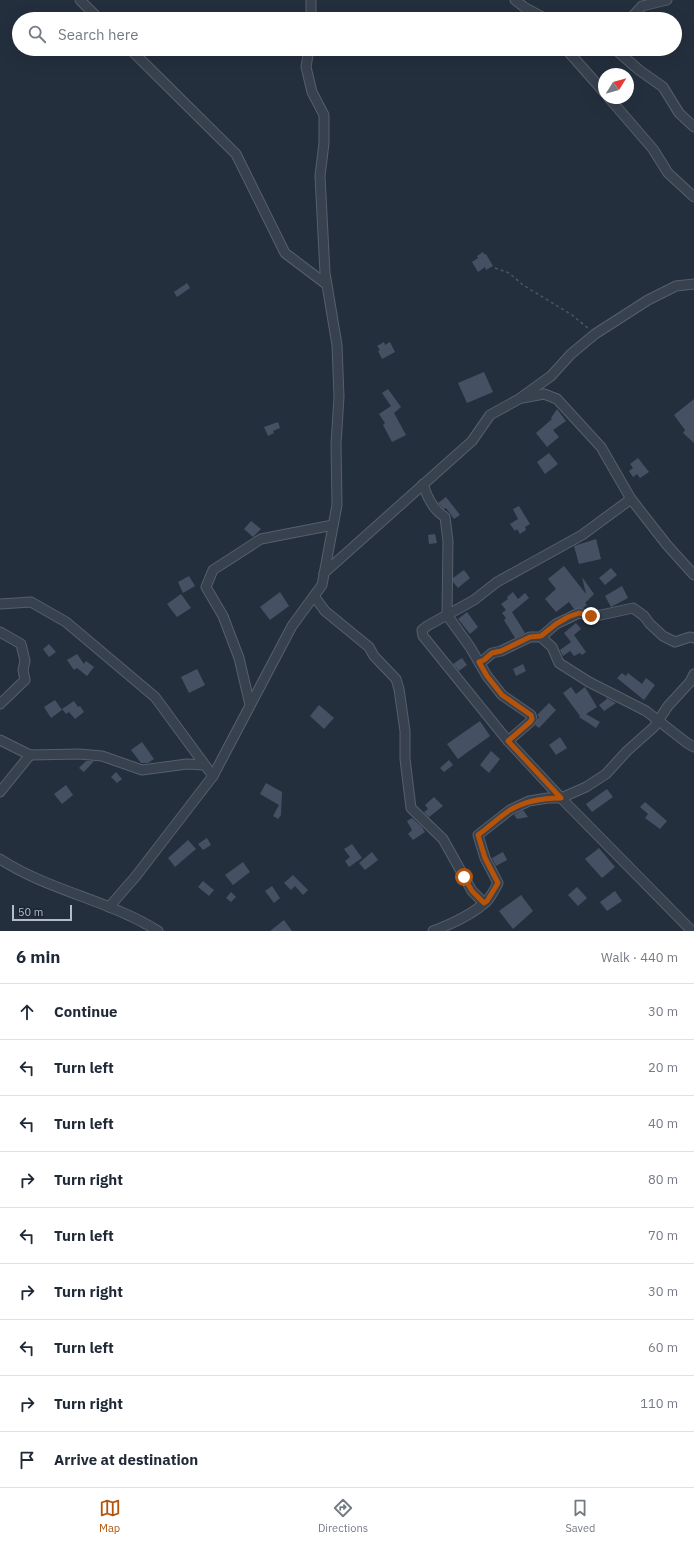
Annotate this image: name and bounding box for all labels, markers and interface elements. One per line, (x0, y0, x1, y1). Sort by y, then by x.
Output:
search box (12, 12, 682, 56)
icon: search (26, 23, 48, 45)
text: Search here (58, 25, 138, 44)
north arrow (598, 68, 634, 104)
route end (582, 607, 600, 625)
route start (455, 868, 473, 886)
scale bar (12, 903, 72, 922)
text: 50 m (18, 905, 43, 919)
text: 6 min (16, 946, 60, 968)
text: Walk · 440 m (601, 949, 678, 966)
icon: ahead (16, 1001, 38, 1023)
text: Continue (54, 1002, 118, 1021)
text: 30 m (648, 1003, 678, 1020)
icon: left (16, 1057, 38, 1079)
text: Turn left (54, 1058, 114, 1077)
text: 20 m (648, 1059, 678, 1076)
icon: left (16, 1113, 38, 1135)
text: Turn left (54, 1114, 114, 1133)
text: 40 m (648, 1115, 678, 1132)
icon: right (16, 1169, 38, 1191)
text: Turn right (54, 1170, 123, 1189)
text: 80 m (648, 1171, 678, 1188)
icon: left (16, 1225, 38, 1247)
text: Turn left (54, 1226, 114, 1245)
text: 70 m (648, 1227, 678, 1244)
icon: right (16, 1281, 38, 1303)
text: Turn right (54, 1282, 123, 1301)
text: 30 m (648, 1283, 678, 1300)
icon: left (16, 1337, 38, 1359)
text: Turn left (54, 1338, 114, 1357)
text: 60 m (648, 1339, 678, 1356)
icon: right (16, 1393, 38, 1415)
text: Turn right (54, 1394, 123, 1413)
text: 110 m (640, 1395, 678, 1412)
icon: arrive (16, 1449, 38, 1471)
text: Arrive at destination (54, 1450, 198, 1469)
tab: Map (99, 1497, 121, 1535)
tab: Directions (318, 1497, 368, 1535)
tab: Saved (565, 1497, 595, 1535)

